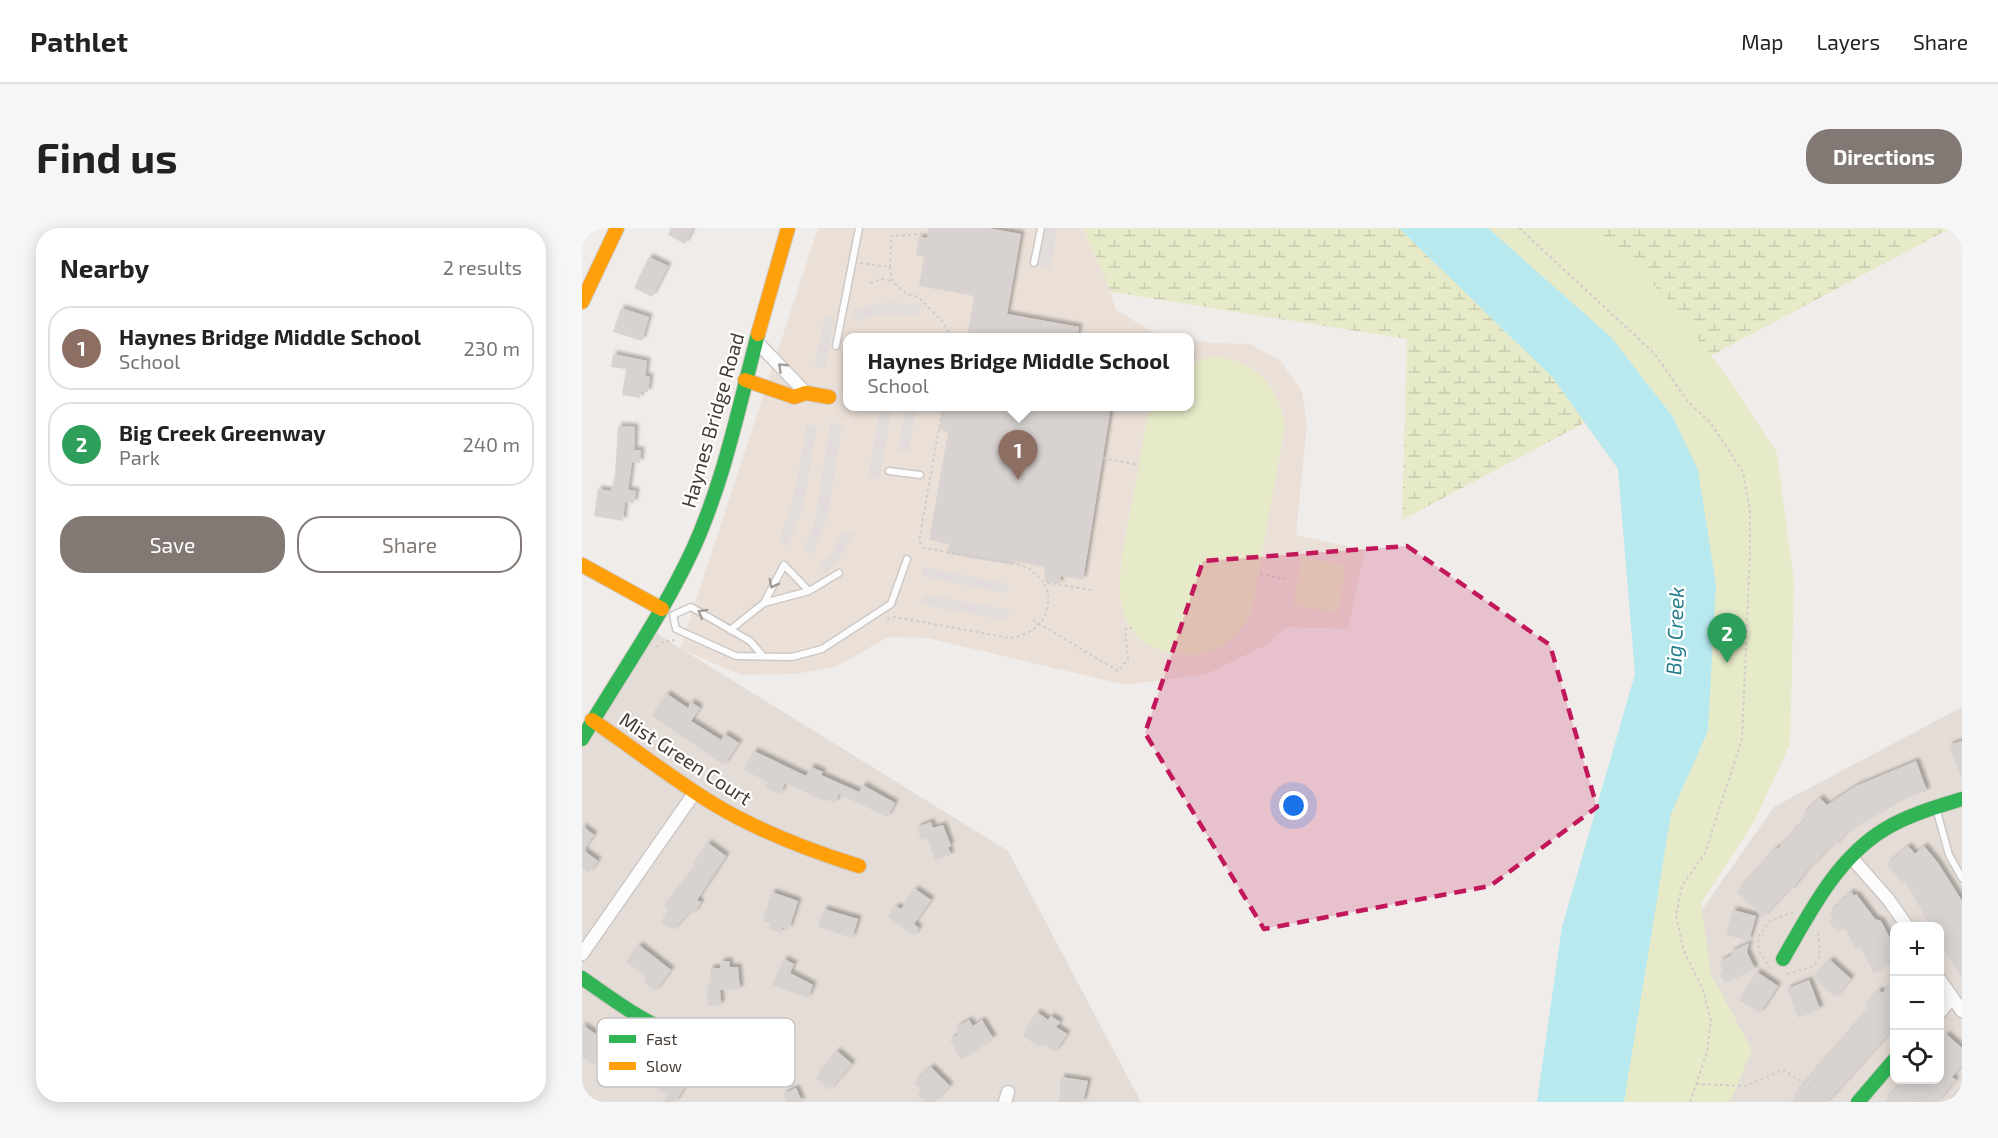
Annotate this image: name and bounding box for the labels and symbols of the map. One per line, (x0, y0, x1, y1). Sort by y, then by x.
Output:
street label: Haynes Bridge Road (676, 330, 748, 510)
one-way arrow (778, 363, 789, 374)
pin: 1 (998, 430, 1038, 480)
one-way arrow (769, 578, 780, 588)
water label: Big Creek (1660, 586, 1688, 676)
one-way arrow (698, 609, 708, 621)
pin: 2 (1708, 614, 1746, 663)
street label: Mist Green Court (616, 706, 757, 810)
your location (1279, 791, 1308, 820)
legend (597, 1018, 795, 1087)
text: Fast (646, 1029, 677, 1048)
text: Slow (646, 1056, 682, 1075)

